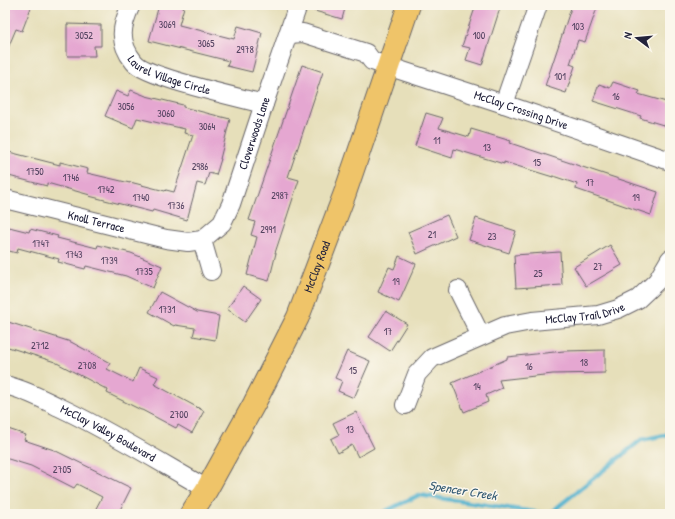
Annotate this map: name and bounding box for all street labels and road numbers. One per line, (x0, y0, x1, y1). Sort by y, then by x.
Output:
street label: Laurel Village Circle (124, 52, 213, 98)
street label: McClay Crossing Drive (472, 86, 571, 133)
street label: Cloverwoods Lane (234, 94, 274, 172)
street label: Knoll Terrace (66, 206, 127, 237)
street label: McClay Road (299, 238, 334, 295)
street label: McClay Trail Drive (545, 298, 628, 328)
street label: McClay Valley Boulevard (58, 400, 159, 466)

